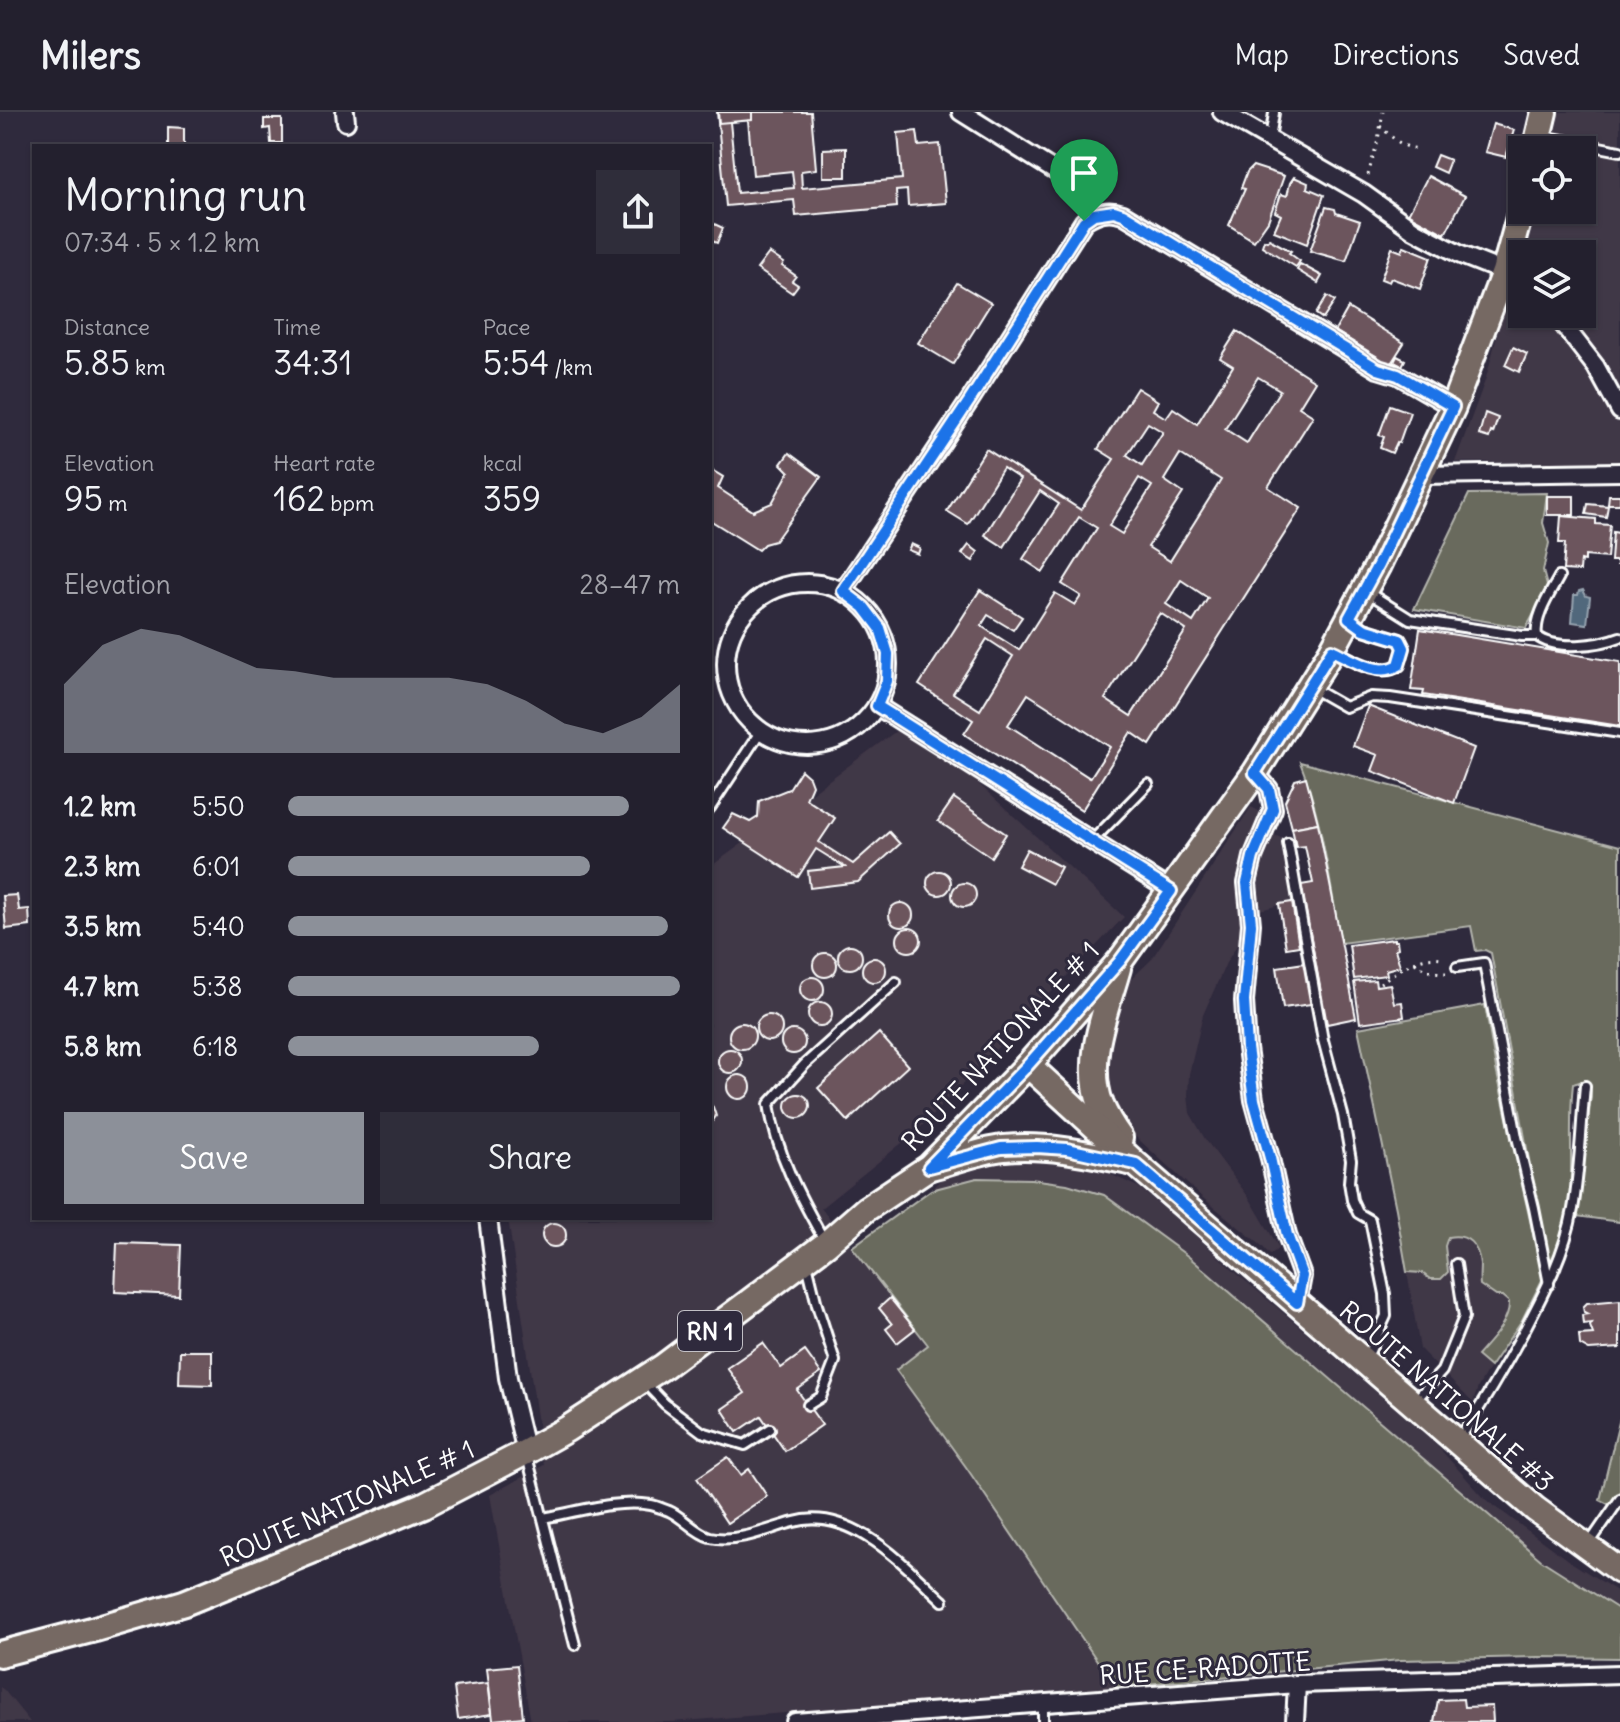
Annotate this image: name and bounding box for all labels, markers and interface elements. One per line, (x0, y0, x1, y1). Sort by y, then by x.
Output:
text: Milers (40, 32, 141, 79)
text: Map (1234, 37, 1289, 73)
text: Directions (1333, 37, 1459, 73)
text: Saved (1503, 37, 1580, 73)
map controls (1508, 136, 1596, 328)
button: locate (1508, 136, 1596, 224)
pin (1050, 139, 1118, 221)
icon: arrive (1062, 151, 1106, 195)
text: Morning run (64, 168, 307, 223)
button: share (596, 170, 680, 254)
text: 07:34 · 5 × 1.2 km (64, 226, 260, 259)
button: layers (1508, 240, 1596, 328)
text: Distance (64, 313, 150, 341)
text: Time (273, 313, 321, 341)
text: Pace (483, 313, 530, 341)
text: 5.85 (64, 341, 130, 384)
text: 34:31 (273, 341, 352, 384)
text: 5:54 (483, 341, 549, 384)
text: km (130, 353, 166, 381)
text: /km (549, 353, 593, 381)
text: Elevation (64, 449, 154, 477)
text: Heart rate (273, 449, 375, 477)
text: kcal (483, 449, 522, 477)
text: 95 (64, 477, 103, 520)
text: 162 (273, 477, 325, 520)
text: 359 (483, 477, 541, 520)
text: m (103, 489, 128, 517)
text: bpm (325, 489, 374, 517)
text: Elevation (64, 568, 171, 601)
text: 28–47 m (580, 568, 680, 601)
text: 1.2 km (64, 790, 136, 823)
text: 5:50 (192, 790, 245, 823)
text: 2.3 km (64, 850, 141, 883)
text: 6:01 (192, 850, 240, 883)
text: 3.5 km (64, 910, 141, 943)
text: 5:40 (192, 910, 245, 943)
street label: ROUTE NATIONALE # 1 (894, 934, 1106, 1158)
text: 4.7 km (64, 970, 139, 1003)
text: 5:38 (192, 970, 243, 1003)
text: 5.8 km (64, 1030, 142, 1063)
text: 6:18 (192, 1030, 238, 1063)
button: Save (64, 1112, 364, 1204)
button: Share (380, 1112, 680, 1204)
street label: ROUTE NATIONALE #3 (1333, 1294, 1561, 1498)
road number: RN 1 (678, 1311, 742, 1351)
street label: ROUTE NATIONALE # 1 (215, 1432, 479, 1574)
street label: RUE CE-RADOTTE (1098, 1644, 1312, 1692)

